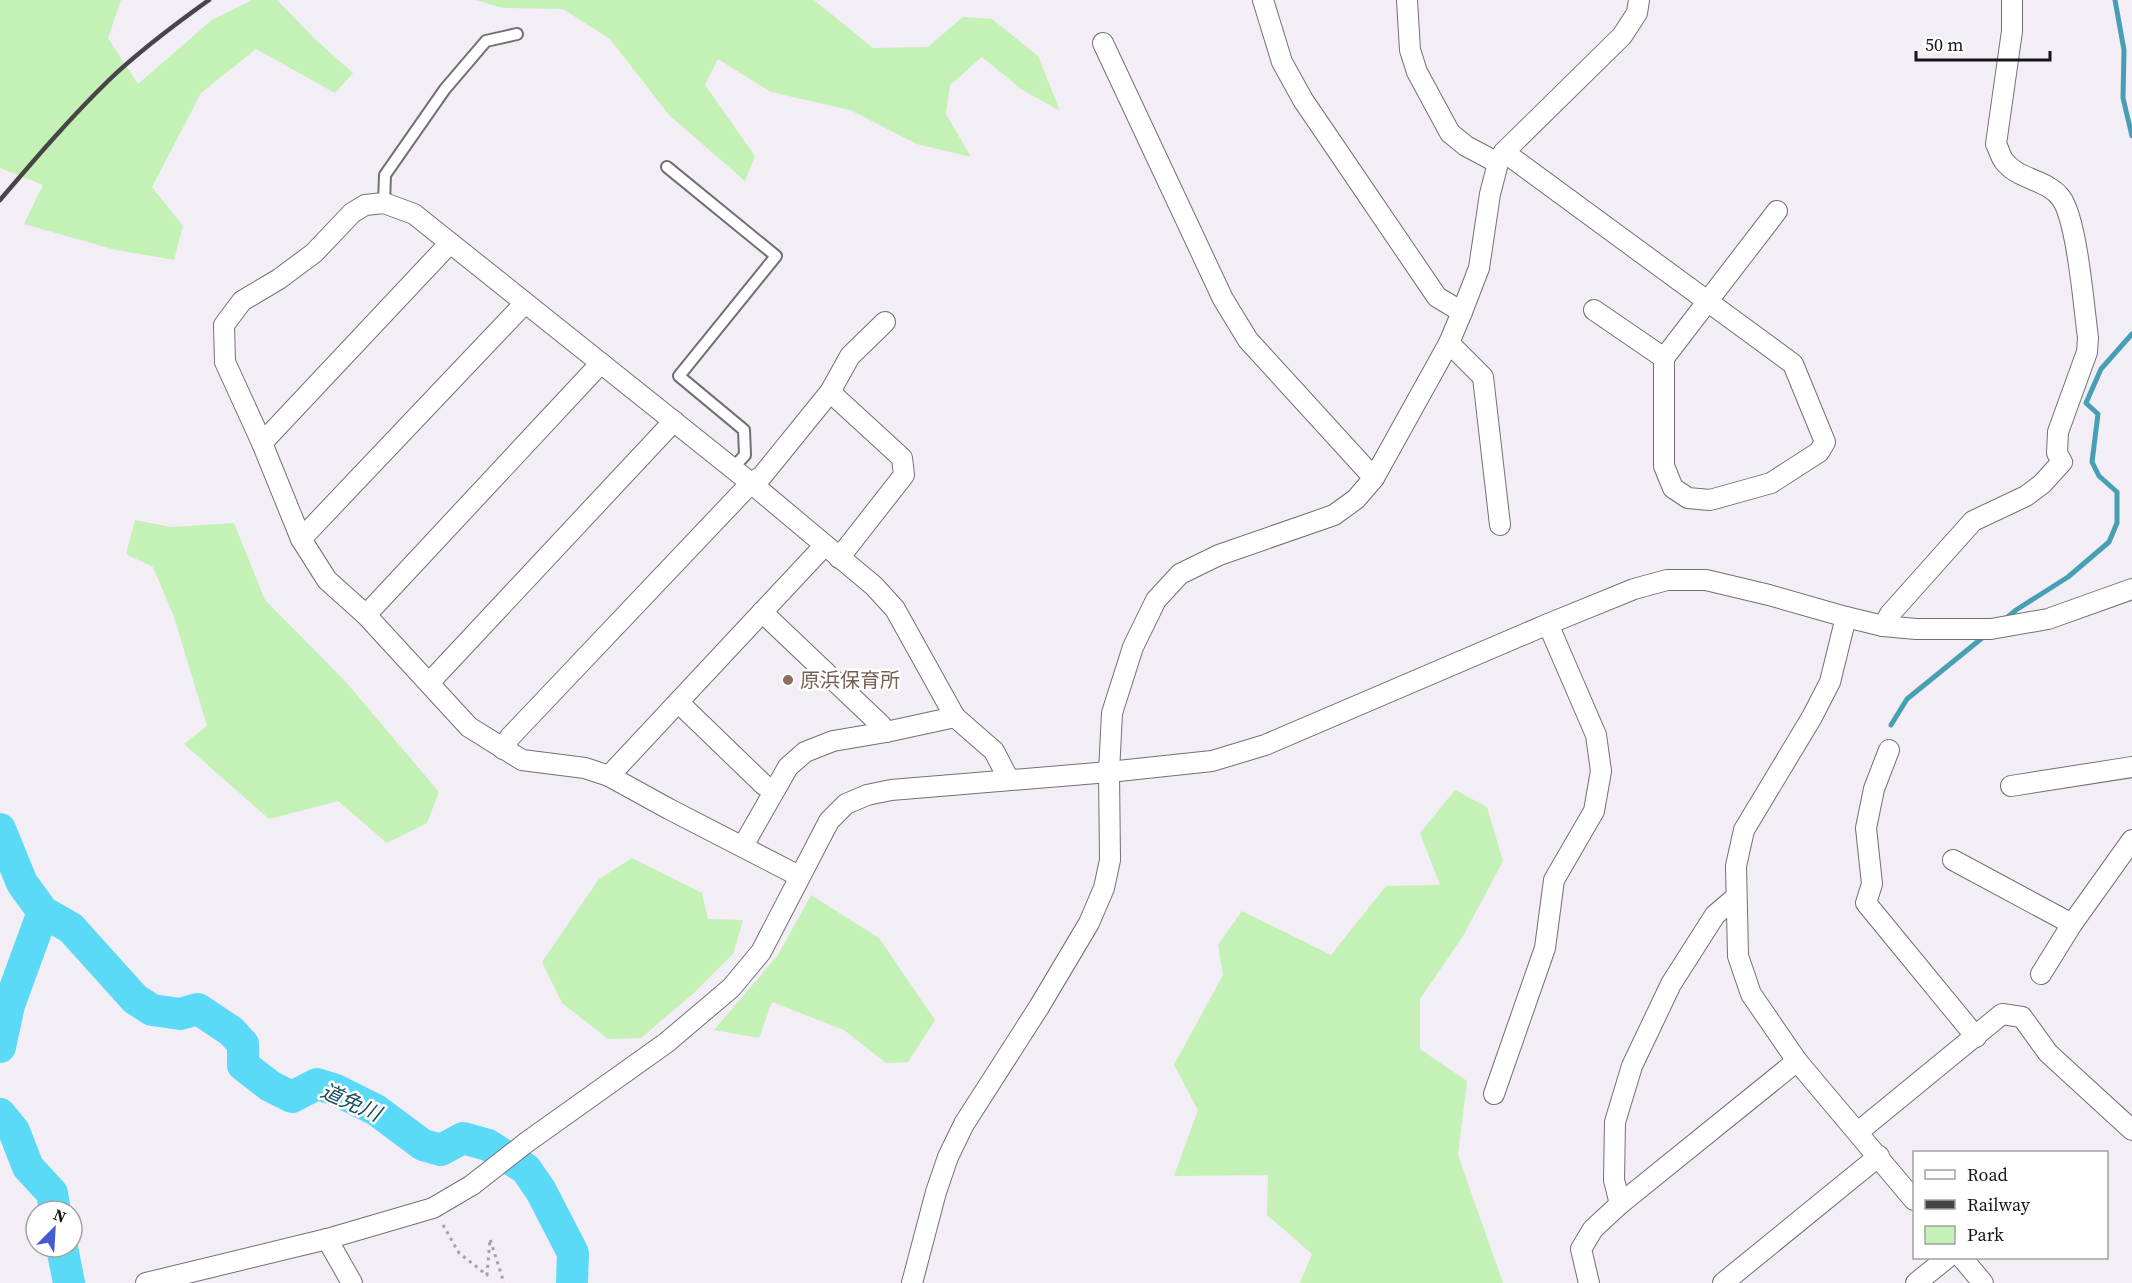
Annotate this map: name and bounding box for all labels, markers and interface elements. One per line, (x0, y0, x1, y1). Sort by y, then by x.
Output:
scale bar (1916, 24, 2050, 62)
text: 50 m (1925, 32, 1963, 57)
place label: 原浜保育所 (800, 666, 900, 694)
marker: 原浜保育所 (781, 673, 795, 687)
water label: 道免川 (316, 1076, 388, 1129)
legend (1913, 1151, 2108, 1259)
text: Road (1967, 1162, 2008, 1187)
text: Railway (1967, 1192, 2031, 1217)
north arrow (24, 1199, 84, 1259)
text: N (50, 1203, 70, 1228)
text: Park (1967, 1222, 2004, 1247)

